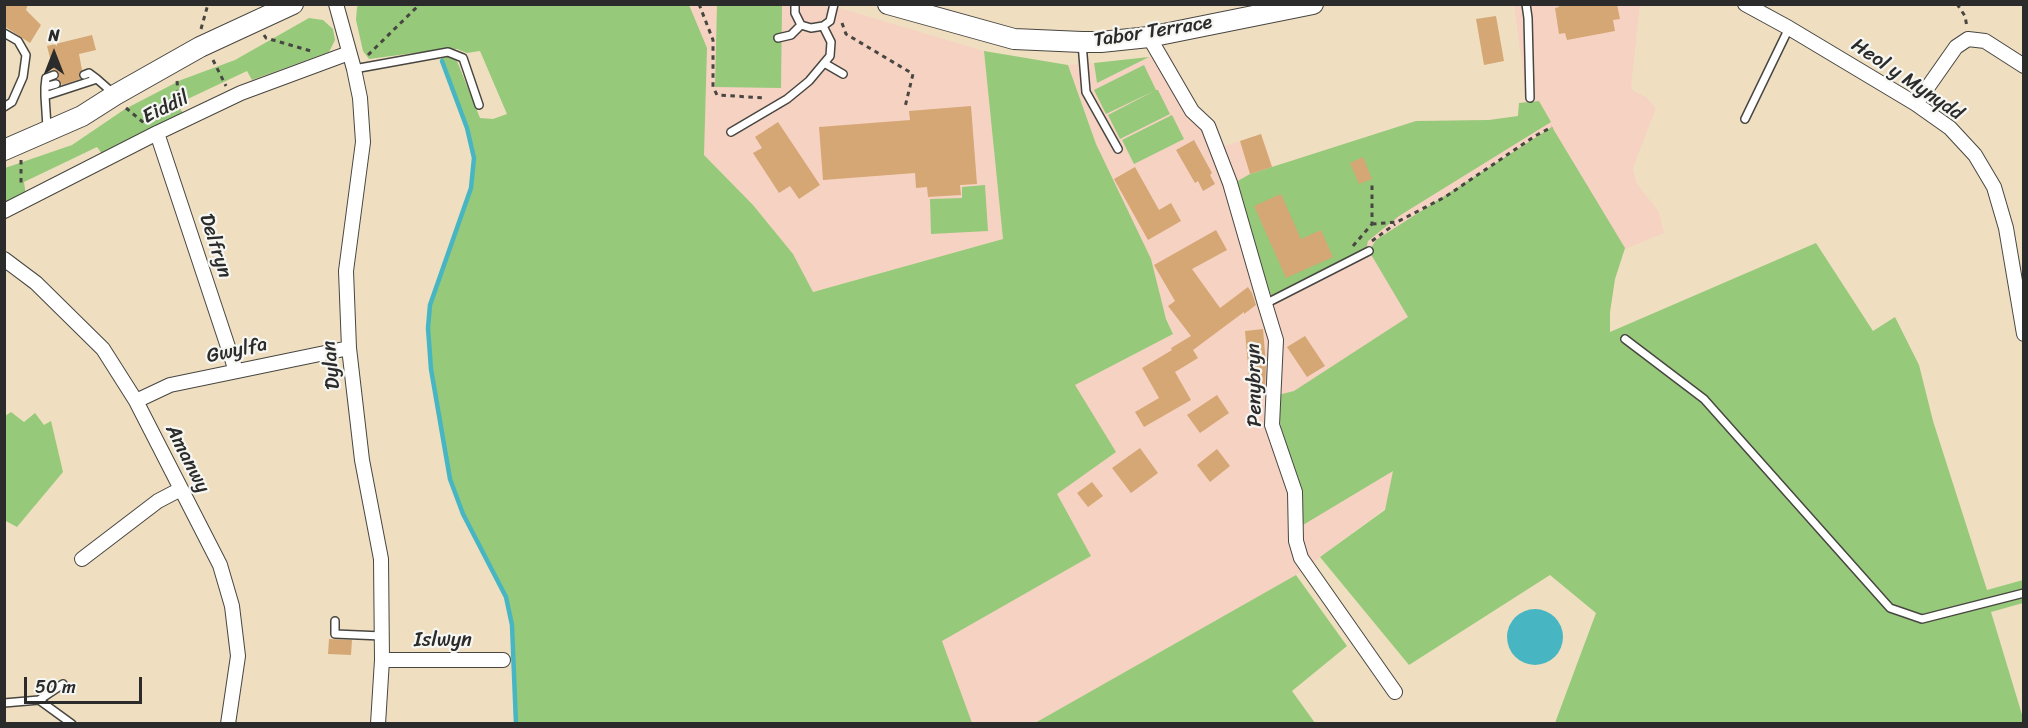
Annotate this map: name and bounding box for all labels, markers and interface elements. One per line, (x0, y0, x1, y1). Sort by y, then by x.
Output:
street label: Tabor Terrace (1092, 11, 1214, 53)
text: N (48, 21, 60, 50)
north arrow (24, 24, 84, 84)
street label: Heol y Mynydd (1846, 34, 1968, 126)
street label: Eiddil (139, 86, 193, 130)
street label: Delfryn (193, 211, 237, 281)
street label: Gwylfa (205, 333, 269, 369)
street label: Dylan (318, 340, 346, 390)
street label: Penybryn (1242, 343, 1268, 427)
street label: Amanwy (160, 421, 214, 497)
street label: Islwyn (414, 629, 472, 653)
scale bar (27, 665, 146, 703)
text: 50 m (35, 671, 76, 703)

